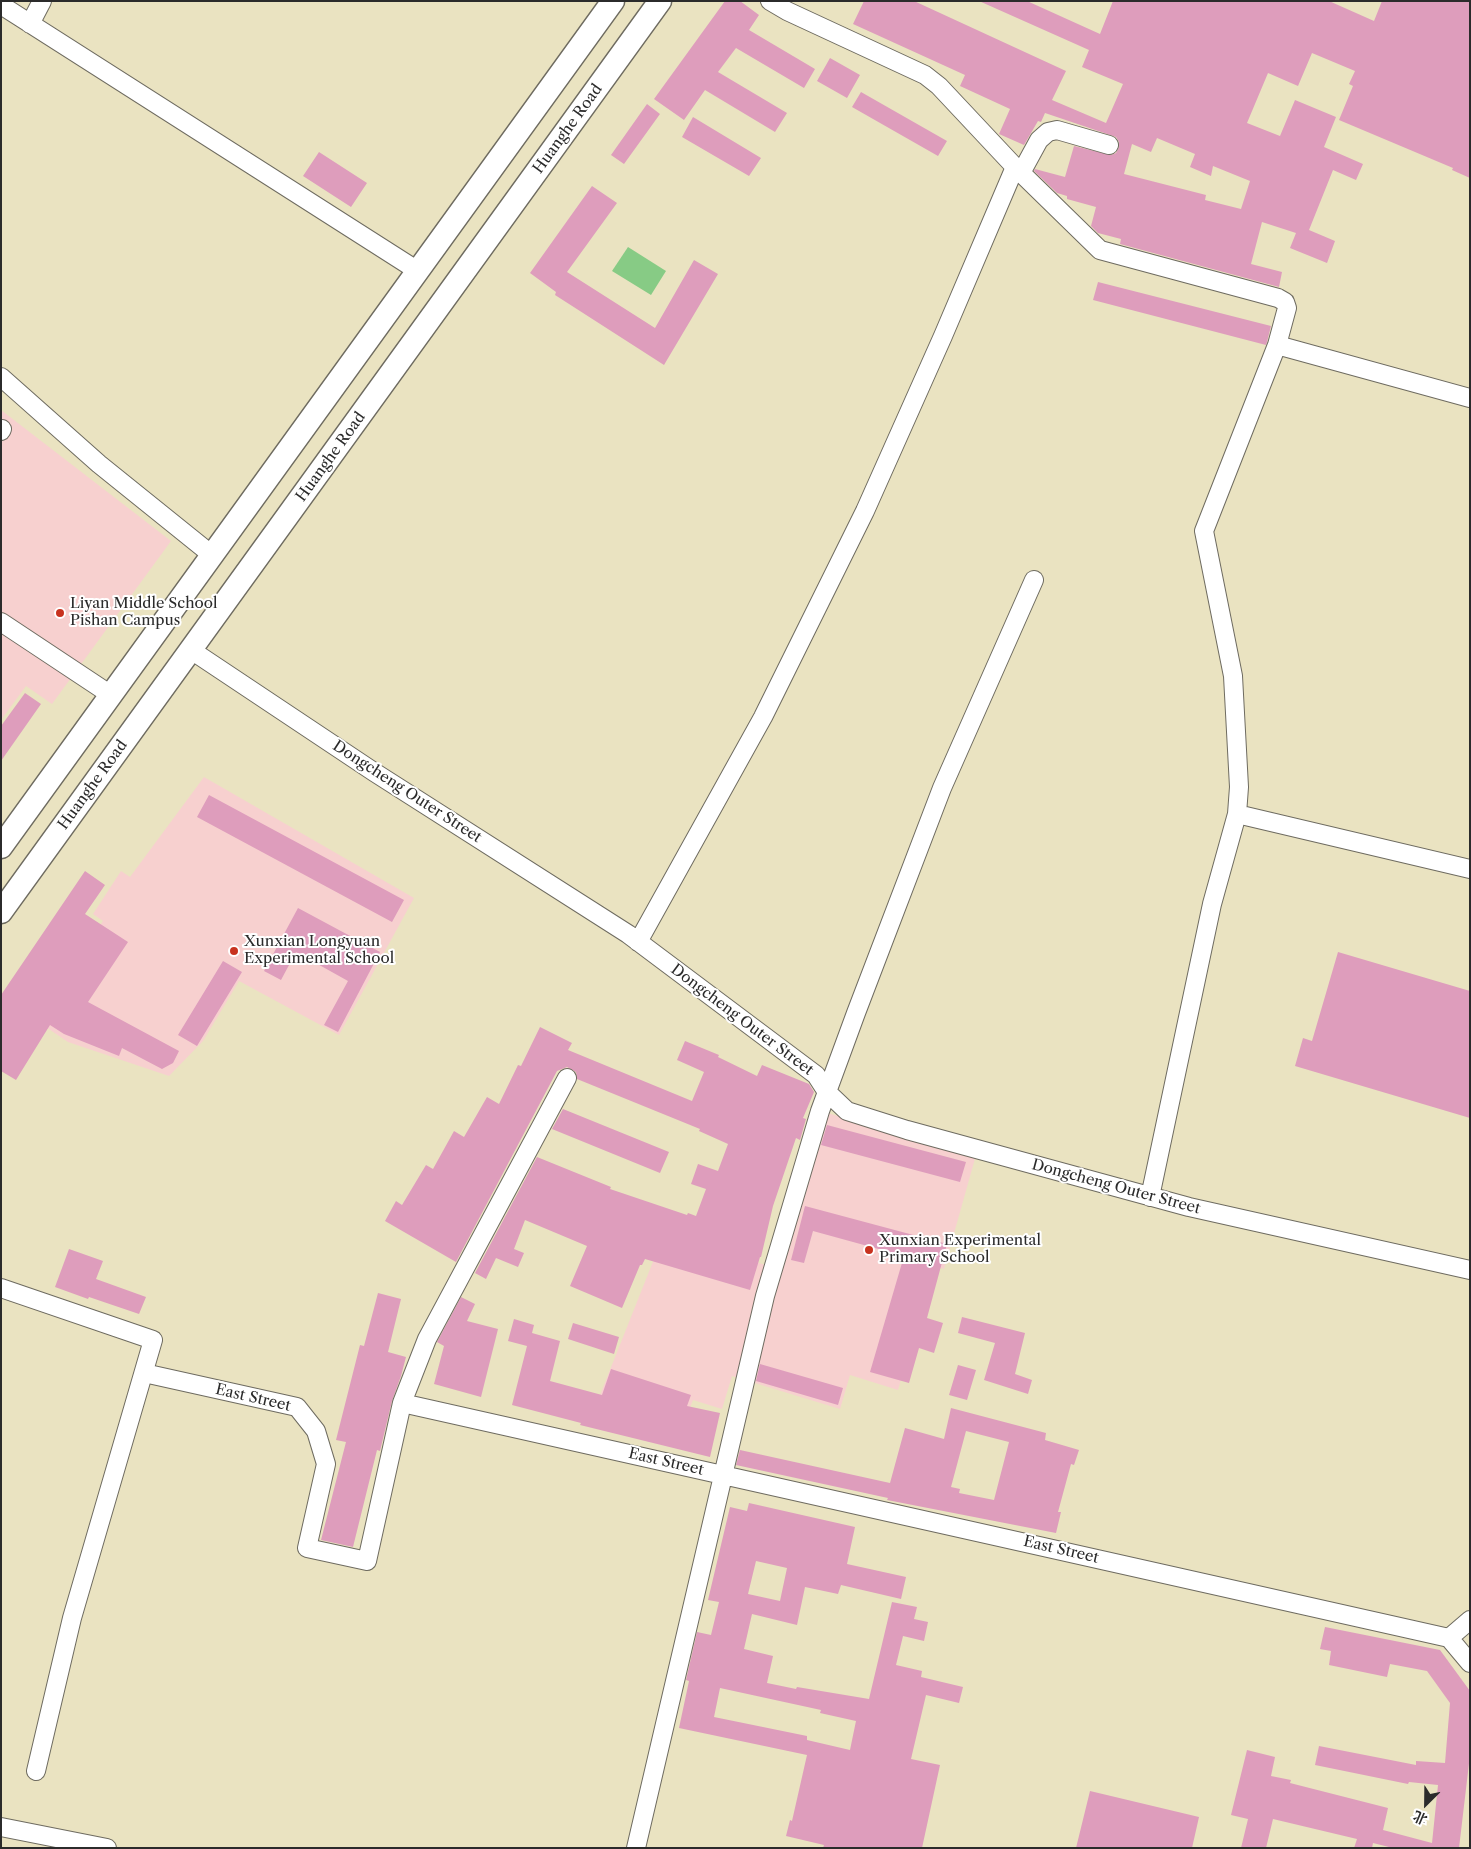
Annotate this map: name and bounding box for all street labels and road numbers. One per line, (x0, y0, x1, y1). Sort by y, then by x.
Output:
street label: Huanghe Road (530, 81, 606, 177)
street label: Huanghe Road (293, 409, 369, 505)
street label: Huanghe Road (55, 737, 131, 833)
street label: Dongcheng Outer Street (329, 737, 485, 847)
street label: Dongcheng Outer Street (667, 961, 817, 1079)
street label: Dongcheng Outer Street (1030, 1156, 1202, 1218)
street label: East Street (214, 1381, 292, 1415)
street label: East Street (627, 1445, 705, 1479)
street label: East Street (1022, 1533, 1100, 1567)

